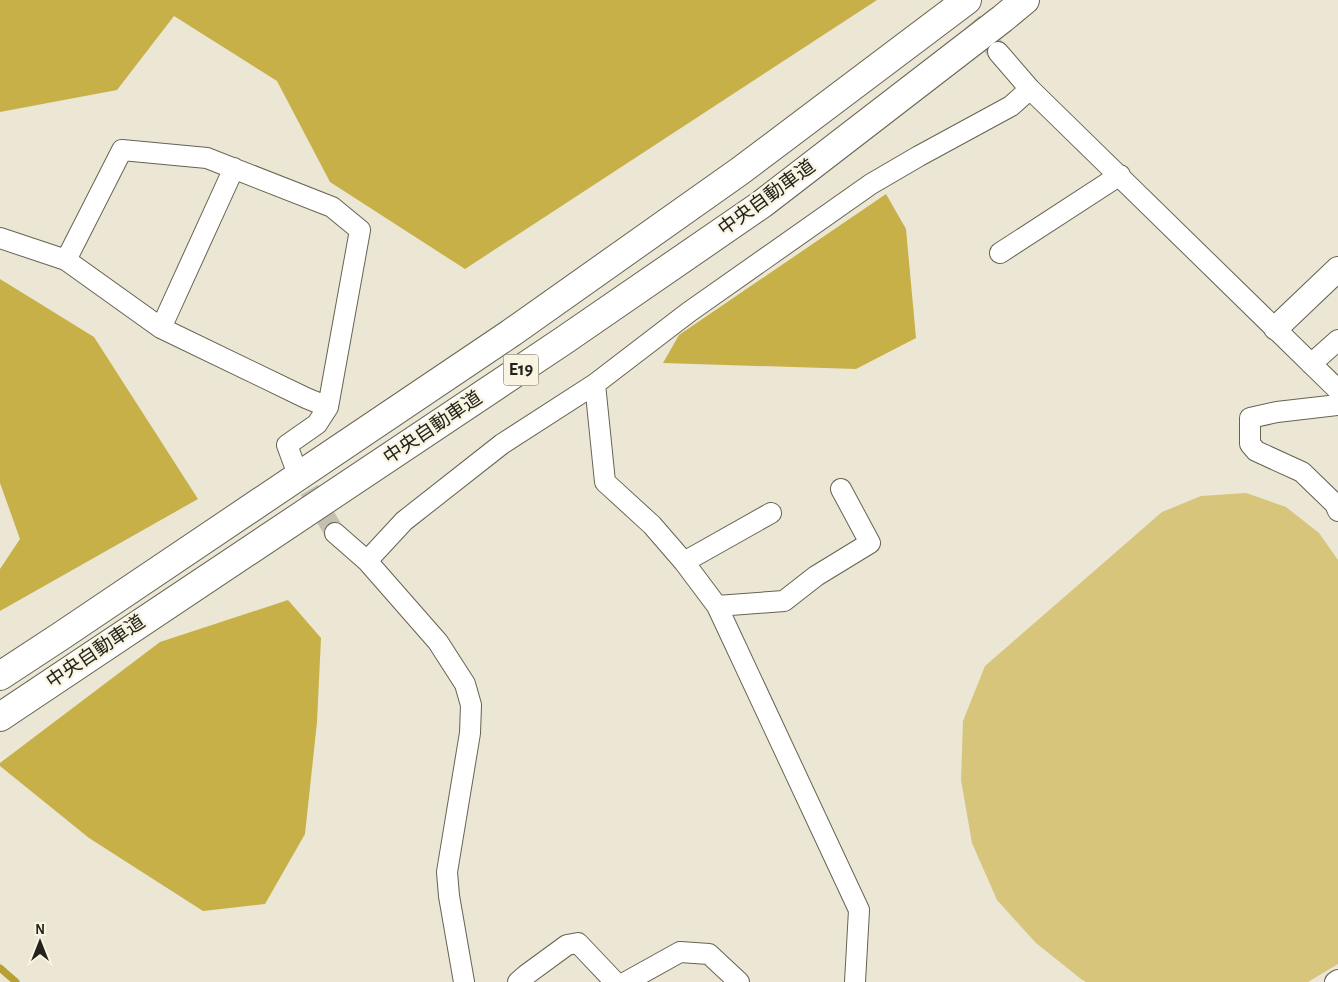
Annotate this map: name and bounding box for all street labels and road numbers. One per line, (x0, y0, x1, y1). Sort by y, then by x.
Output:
street label: 中央自動車道 (715, 156, 819, 239)
road number: E19 (504, 354, 538, 386)
street label: 中央自動車道 (380, 387, 486, 468)
street label: 中央自動車道 (43, 611, 149, 692)

